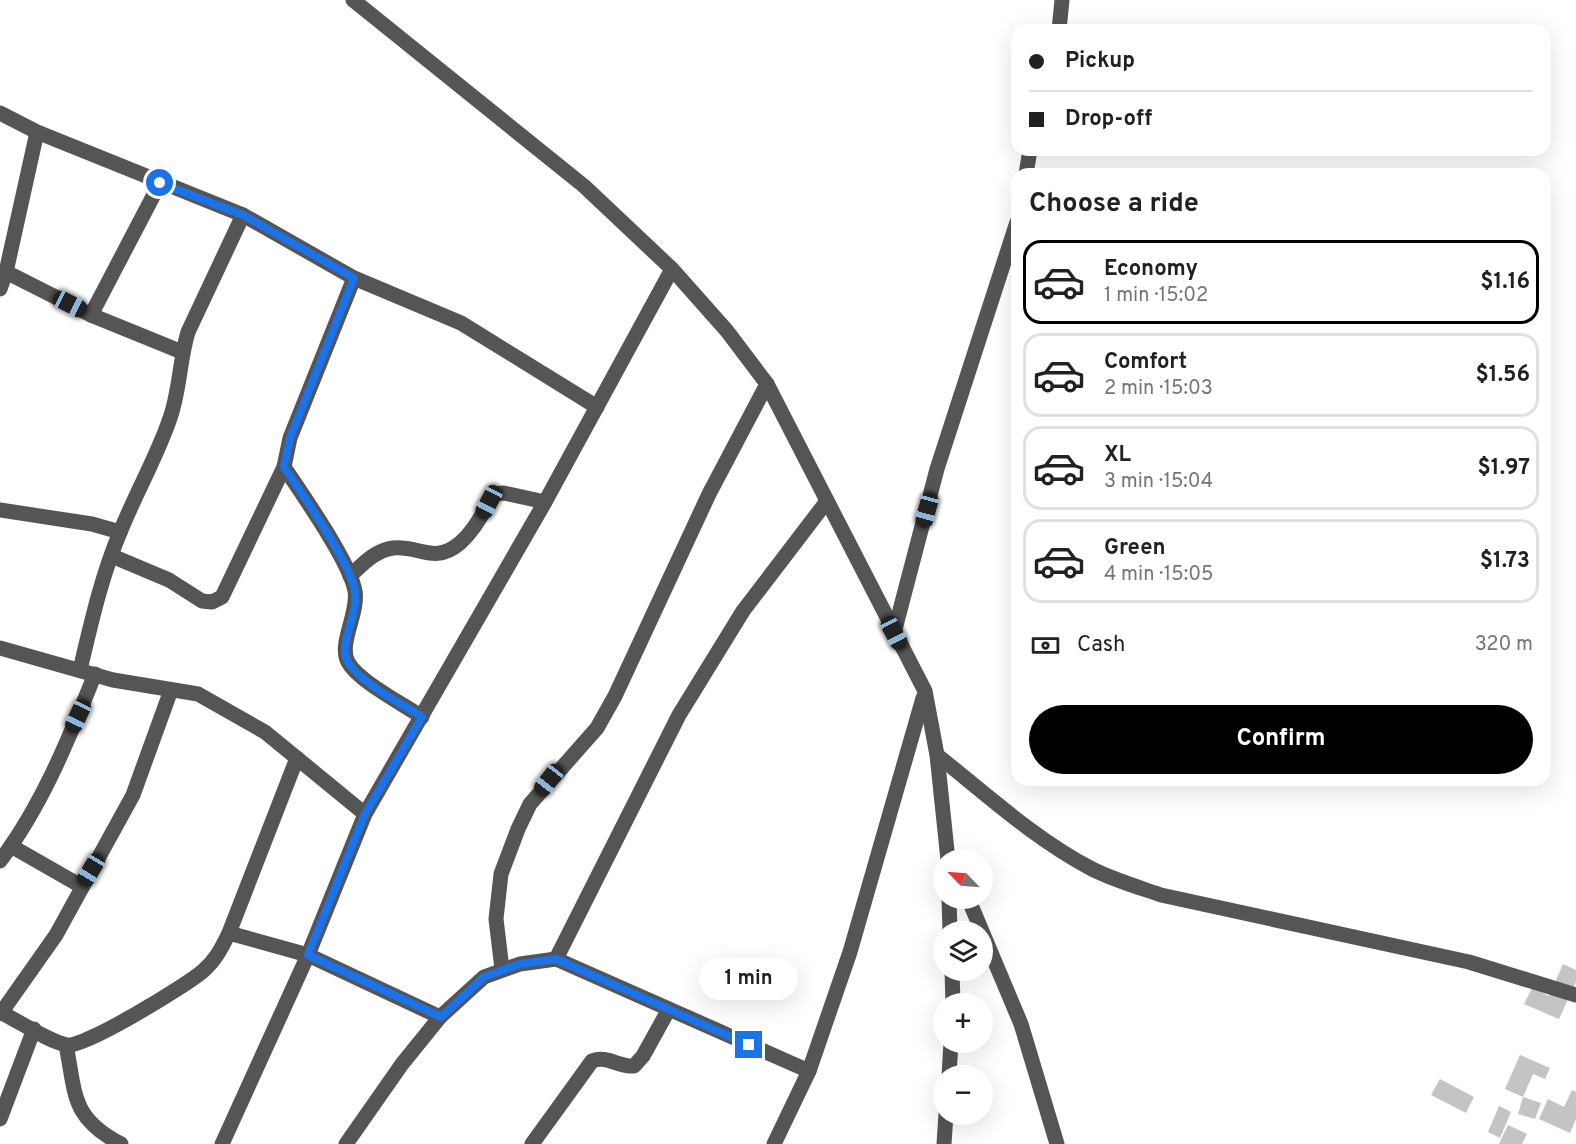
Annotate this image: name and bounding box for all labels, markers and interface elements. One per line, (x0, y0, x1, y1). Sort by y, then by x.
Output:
text: Pickup (1065, 48, 1135, 75)
text: Drop-off (1065, 106, 1152, 133)
route start (146, 169, 173, 196)
text: Choose a ride (1029, 187, 1199, 221)
icon: car (1032, 255, 1086, 309)
text: Economy (1104, 256, 1198, 283)
text: $1.16 (1480, 269, 1530, 296)
text: 1 min · 15:02 (1104, 283, 1208, 309)
car (50, 288, 90, 320)
icon: car (1032, 348, 1086, 402)
text: Comfort (1104, 349, 1187, 376)
text: $1.56 (1476, 362, 1530, 389)
text: 2 min · 15:03 (1104, 376, 1213, 402)
icon: car (1032, 441, 1086, 495)
text: XL (1104, 442, 1131, 469)
text: $1.97 (1478, 455, 1530, 482)
text: 3 min · 15:04 (1104, 469, 1213, 495)
car (473, 482, 505, 522)
car (914, 490, 940, 530)
icon: car (1032, 534, 1086, 588)
text: Green (1104, 535, 1166, 562)
text: $1.73 (1480, 548, 1530, 575)
text: 4 min · 15:05 (1104, 562, 1213, 588)
car (878, 613, 910, 653)
icon: cash (1029, 629, 1062, 662)
text: Cash (1077, 632, 1126, 659)
text: 320 m (1475, 632, 1533, 658)
car (62, 696, 94, 736)
button: Confirm (1029, 705, 1533, 774)
car (531, 760, 567, 800)
north arrow (933, 849, 993, 909)
map controls (933, 849, 993, 1125)
car (74, 850, 108, 890)
button: layers (933, 921, 993, 981)
callout: 1 min (700, 958, 798, 1000)
text: 1 min (724, 966, 773, 992)
button: + (933, 993, 993, 1053)
route end (735, 1031, 762, 1058)
button: − (933, 1065, 993, 1125)

